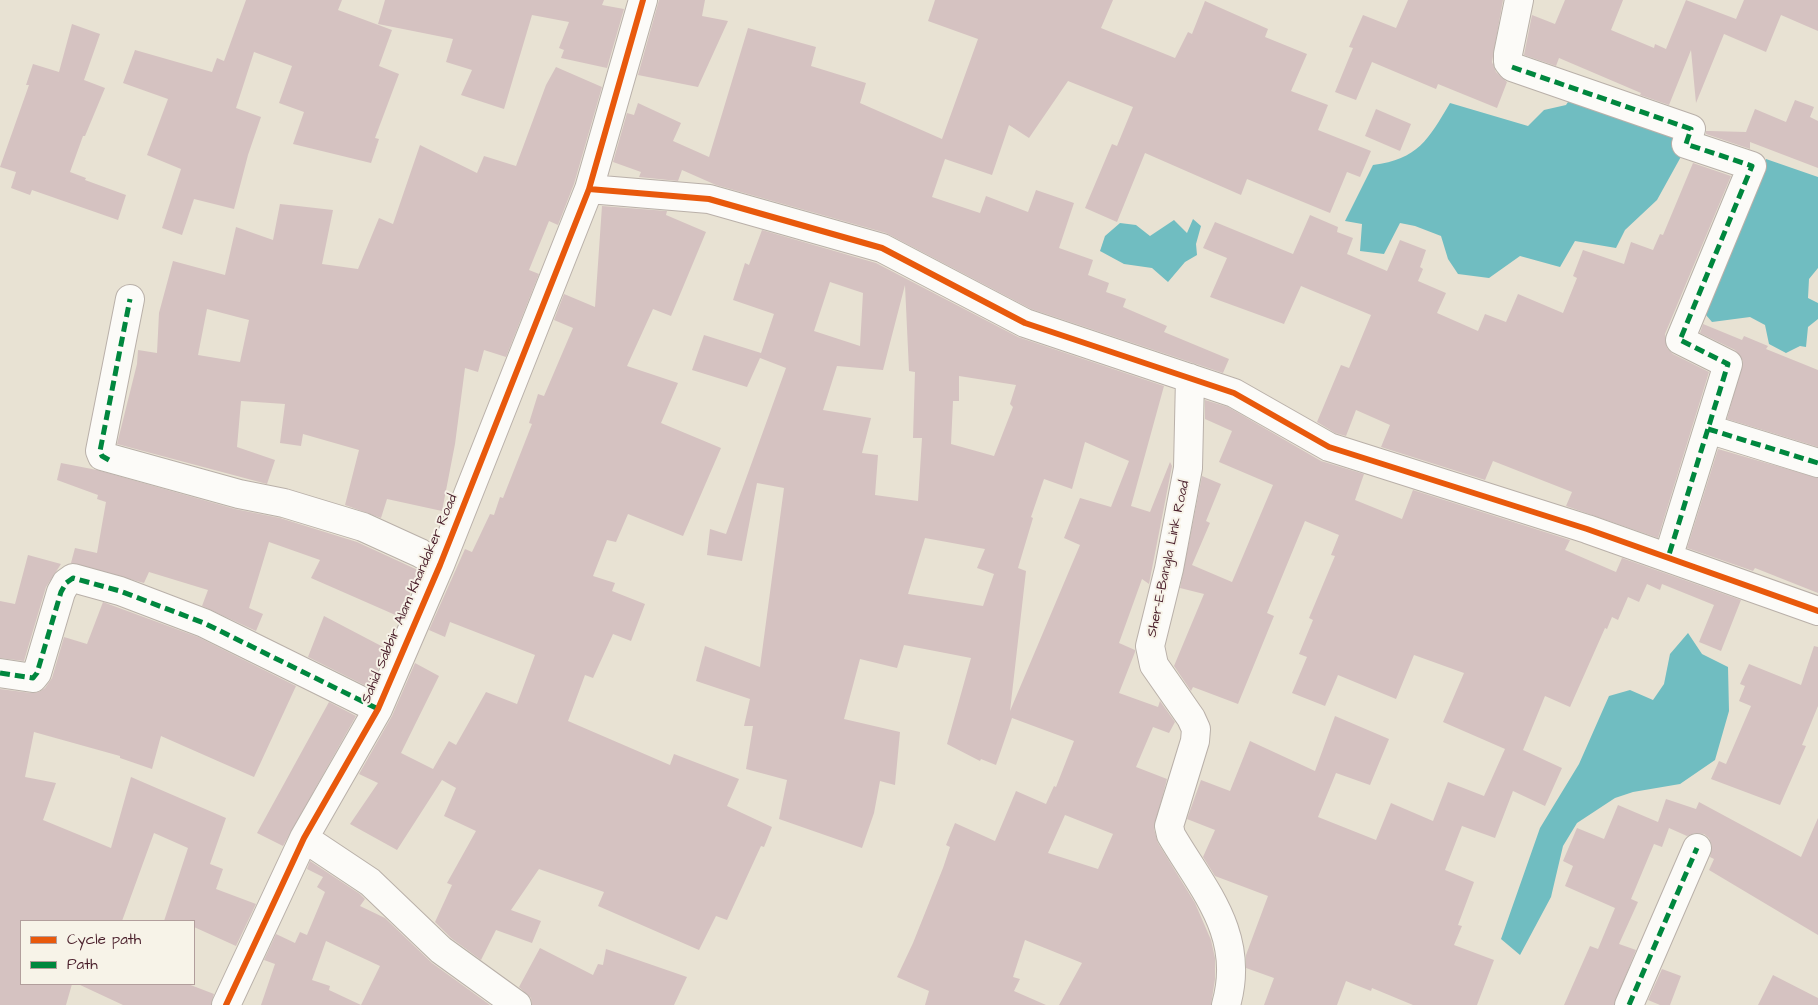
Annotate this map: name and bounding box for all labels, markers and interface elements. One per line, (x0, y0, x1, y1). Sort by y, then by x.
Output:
street label: Sher-E-Bangla Link Road (1144, 479, 1194, 639)
street label: Sahid Sabbir Alam Khandaker Road (358, 492, 462, 706)
legend (20, 920, 195, 985)
text: Cycle path (67, 929, 141, 950)
text: Path (67, 954, 98, 975)

